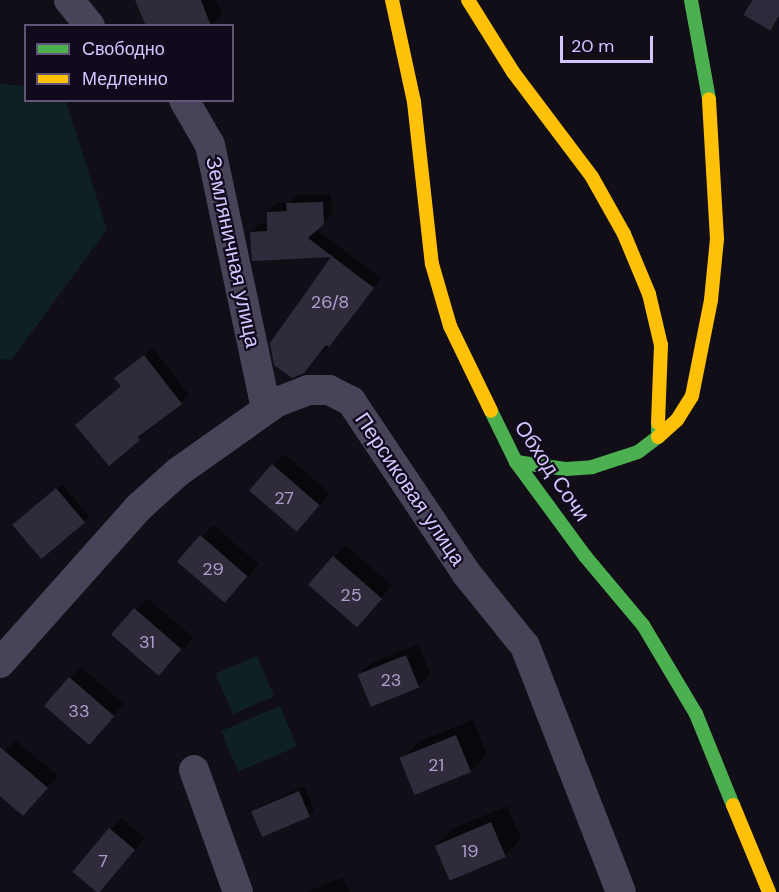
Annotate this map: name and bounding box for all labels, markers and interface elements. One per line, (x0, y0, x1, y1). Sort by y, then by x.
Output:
legend (24, 24, 234, 102)
scale bar (563, 24, 656, 62)
text: 20 m (571, 34, 614, 58)
text: Свободно (82, 37, 165, 61)
text: Медленно (82, 67, 168, 91)
street label: Земляничная улица (200, 154, 266, 350)
house number: 26/8 (311, 291, 349, 313)
street label: Персиковая улица (349, 408, 471, 570)
street label: Обход Сочи (509, 416, 595, 526)
house number: 27 (274, 487, 294, 509)
house number: 29 (202, 558, 224, 580)
house number: 25 (340, 584, 362, 606)
house number: 31 (139, 631, 155, 653)
house number: 23 (380, 669, 402, 691)
house number: 33 (68, 700, 90, 722)
house number: 21 (428, 754, 444, 776)
house number: 19 (462, 840, 478, 862)
house number: 7 (98, 850, 108, 872)

